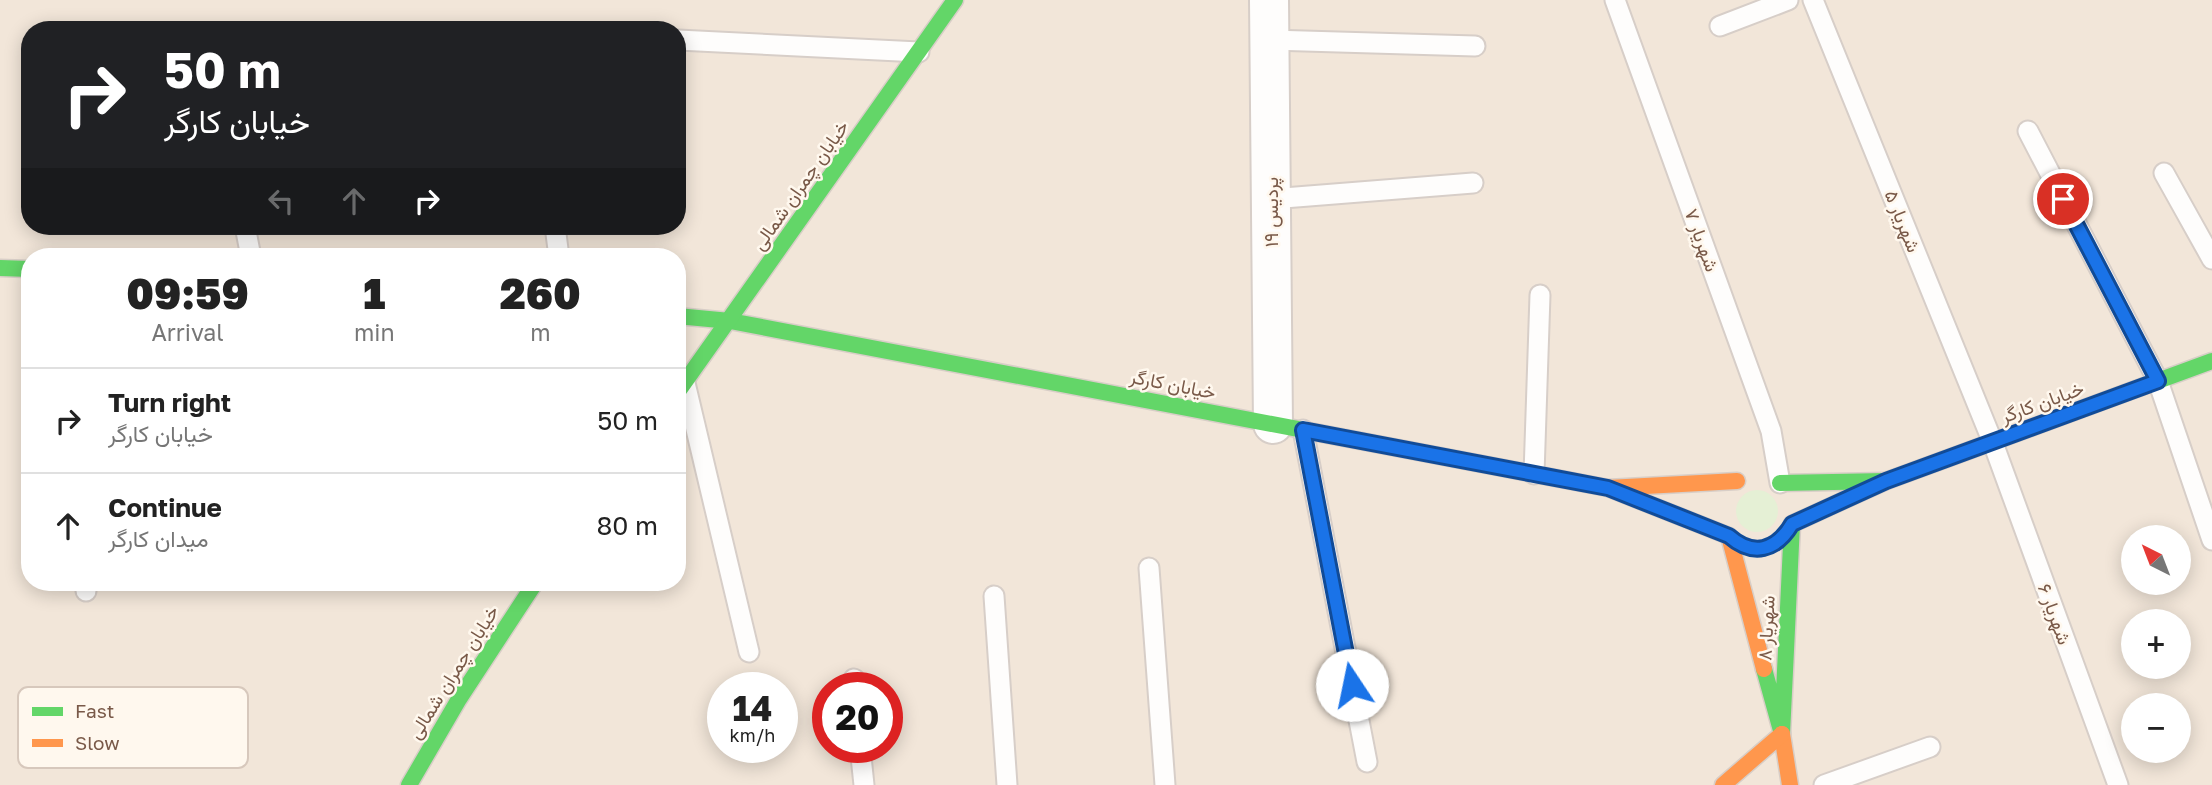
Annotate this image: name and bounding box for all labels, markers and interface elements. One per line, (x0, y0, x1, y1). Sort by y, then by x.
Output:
text: 50 m (164, 40, 281, 99)
icon: right (49, 49, 140, 140)
text: خیابان کارگر (164, 102, 310, 140)
street label: خیابان چمران شمالی (746, 115, 855, 256)
pin (2033, 169, 2093, 229)
street label: پردیس ۱۹ (1259, 177, 1285, 247)
icon: arrive (2044, 180, 2082, 218)
icon: left (262, 182, 300, 220)
icon: ahead (335, 182, 373, 220)
icon: right (408, 182, 446, 220)
street label: شهریار ۵ (1880, 186, 1926, 256)
street label: شهریار ۷ (1680, 205, 1724, 275)
text: 09:59 (126, 268, 249, 318)
text: 1 (363, 268, 385, 318)
text: 260 (500, 268, 581, 318)
text: Arrival (151, 318, 224, 346)
text: min (354, 318, 395, 346)
text: m (530, 318, 550, 346)
street label: خیابان کارگر (1127, 364, 1218, 404)
street label: خیابان کارگر (1996, 376, 2087, 428)
text: Turn right (108, 387, 231, 418)
icon: right (49, 402, 87, 440)
text: 50 m (597, 405, 658, 436)
text: خیابان کارگر (108, 419, 213, 447)
text: Continue (108, 492, 222, 523)
icon: ahead (49, 507, 87, 545)
text: 80 m (597, 510, 658, 541)
text: میدان کارگر (108, 524, 209, 552)
north arrow (2121, 525, 2191, 595)
map controls (2121, 525, 2191, 763)
street label: شهریار ۶ (2033, 580, 2077, 648)
street label: شهریار ۸ (1752, 595, 1780, 661)
street label: خیابان چمران شمالی (402, 601, 505, 744)
button: + (2121, 609, 2191, 679)
position arrow (1315, 648, 1389, 722)
speed limit sign: 20 (812, 672, 903, 763)
legend (18, 687, 248, 768)
text: 14 (733, 687, 772, 729)
button: − (2121, 693, 2191, 763)
text: Fast (75, 699, 114, 722)
text: km/h (730, 724, 775, 746)
text: Slow (75, 731, 120, 754)

